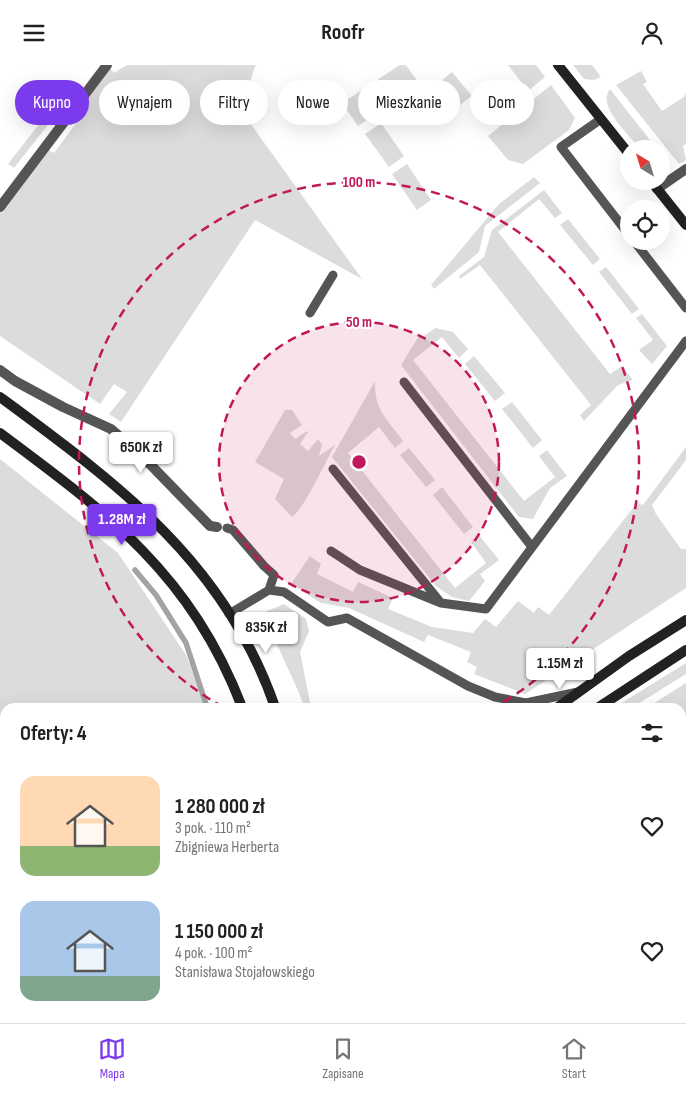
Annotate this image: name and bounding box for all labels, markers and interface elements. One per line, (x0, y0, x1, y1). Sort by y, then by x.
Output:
icon: menu (20, 19, 48, 47)
text: Roofr (321, 19, 365, 46)
icon: person (638, 19, 666, 47)
chip: Kupno (15, 80, 89, 125)
chip: Wynajem (99, 80, 190, 125)
chip: Filtry (200, 80, 268, 125)
chip: Nowe (278, 80, 348, 125)
chip: Mieszkanie (358, 80, 460, 125)
chip: Dom (470, 80, 534, 125)
north arrow (620, 140, 670, 190)
map controls (620, 140, 670, 250)
text: 100 m (343, 173, 375, 192)
button: locate (620, 200, 670, 250)
text: 50 m (346, 313, 372, 332)
pin: 650K zł (95, 431, 187, 474)
text: 650K zł (120, 438, 162, 457)
centre of rings (350, 453, 368, 471)
pin: 1.28M zł (70, 503, 174, 546)
text: 1.28M zł (98, 510, 146, 529)
pin: 835K zł (220, 611, 312, 654)
text: 835K zł (245, 618, 287, 637)
pin: 1.15M zł (508, 647, 612, 690)
text: 1.15M zł (537, 654, 583, 673)
icon: filters (638, 719, 666, 747)
text: Oferty: 4 (20, 721, 87, 746)
text: 1 280 000 zł (175, 794, 265, 819)
icon: home (60, 796, 120, 856)
icon: heart (638, 812, 666, 840)
text: 3 pok. · 110 m² (175, 819, 251, 838)
text: Zbigniewa Herberta (175, 838, 279, 857)
text: 1 150 000 zł (175, 919, 263, 944)
icon: home (60, 921, 120, 981)
icon: heart (638, 937, 666, 965)
text: 4 pok. · 100 m² (175, 944, 253, 963)
text: Stanisława Stojałowskiego (175, 963, 315, 982)
tab: Mapa (98, 1035, 126, 1082)
tab: Zapisane (322, 1035, 364, 1082)
tab: Start (560, 1035, 588, 1082)

